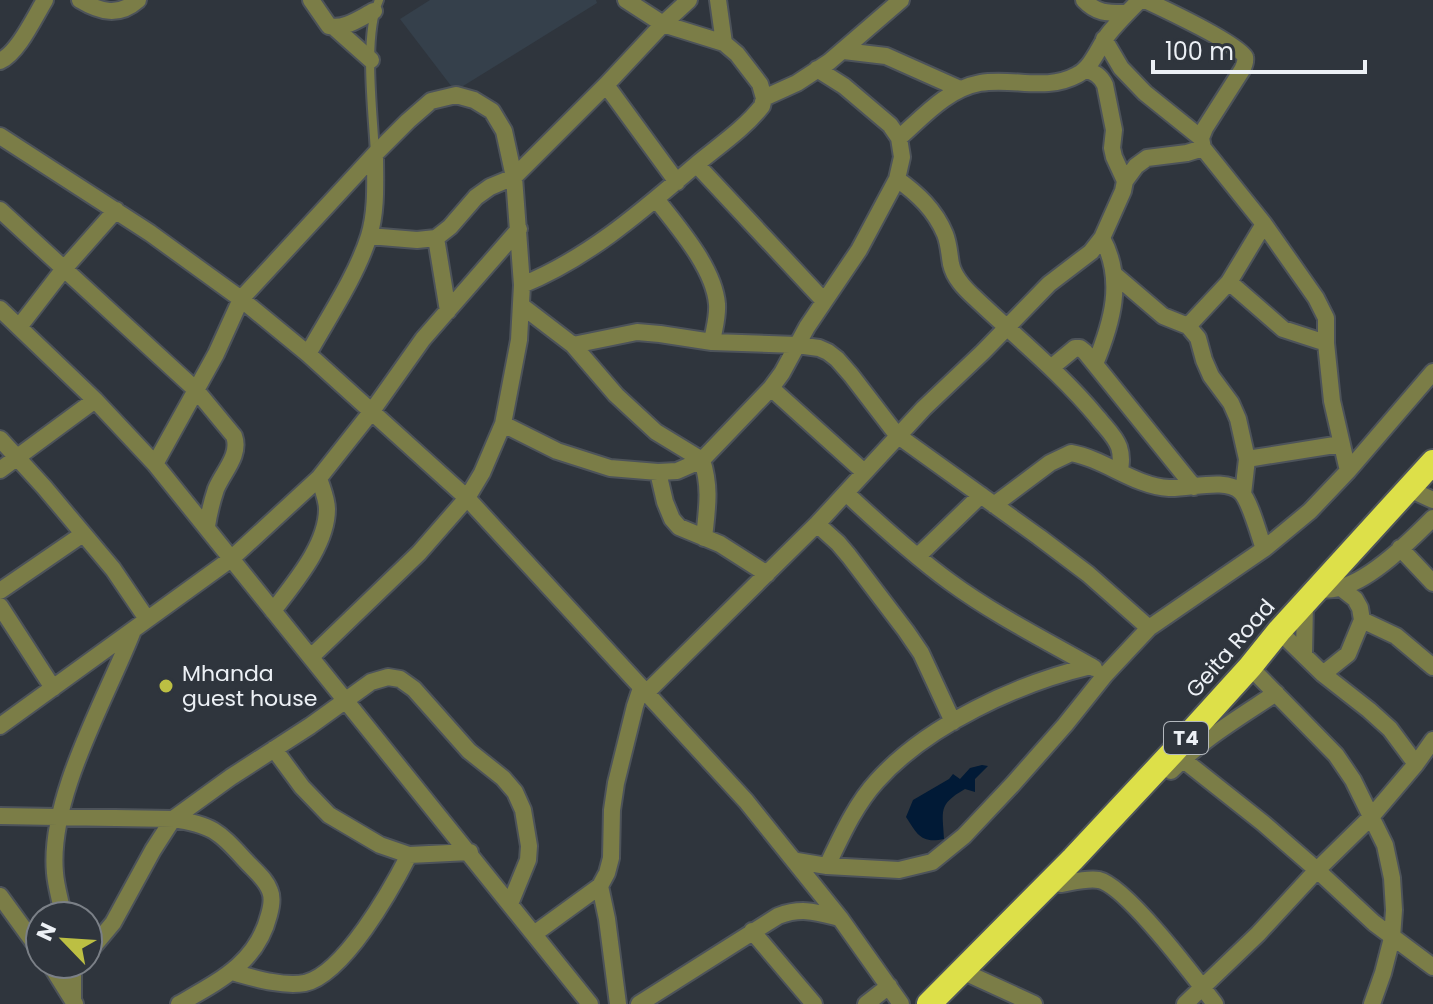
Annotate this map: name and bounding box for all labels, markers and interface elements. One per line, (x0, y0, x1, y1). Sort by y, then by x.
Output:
scale bar (1153, 24, 1365, 74)
text: 100 m (1165, 35, 1234, 68)
street label: Geita Road (1179, 592, 1282, 705)
place label: Mhanda guest house (182, 658, 317, 714)
marker: Mhanda guest house (157, 677, 175, 695)
road number: T4 (1164, 722, 1208, 754)
north arrow (24, 900, 104, 980)
text: N (29, 918, 64, 946)

